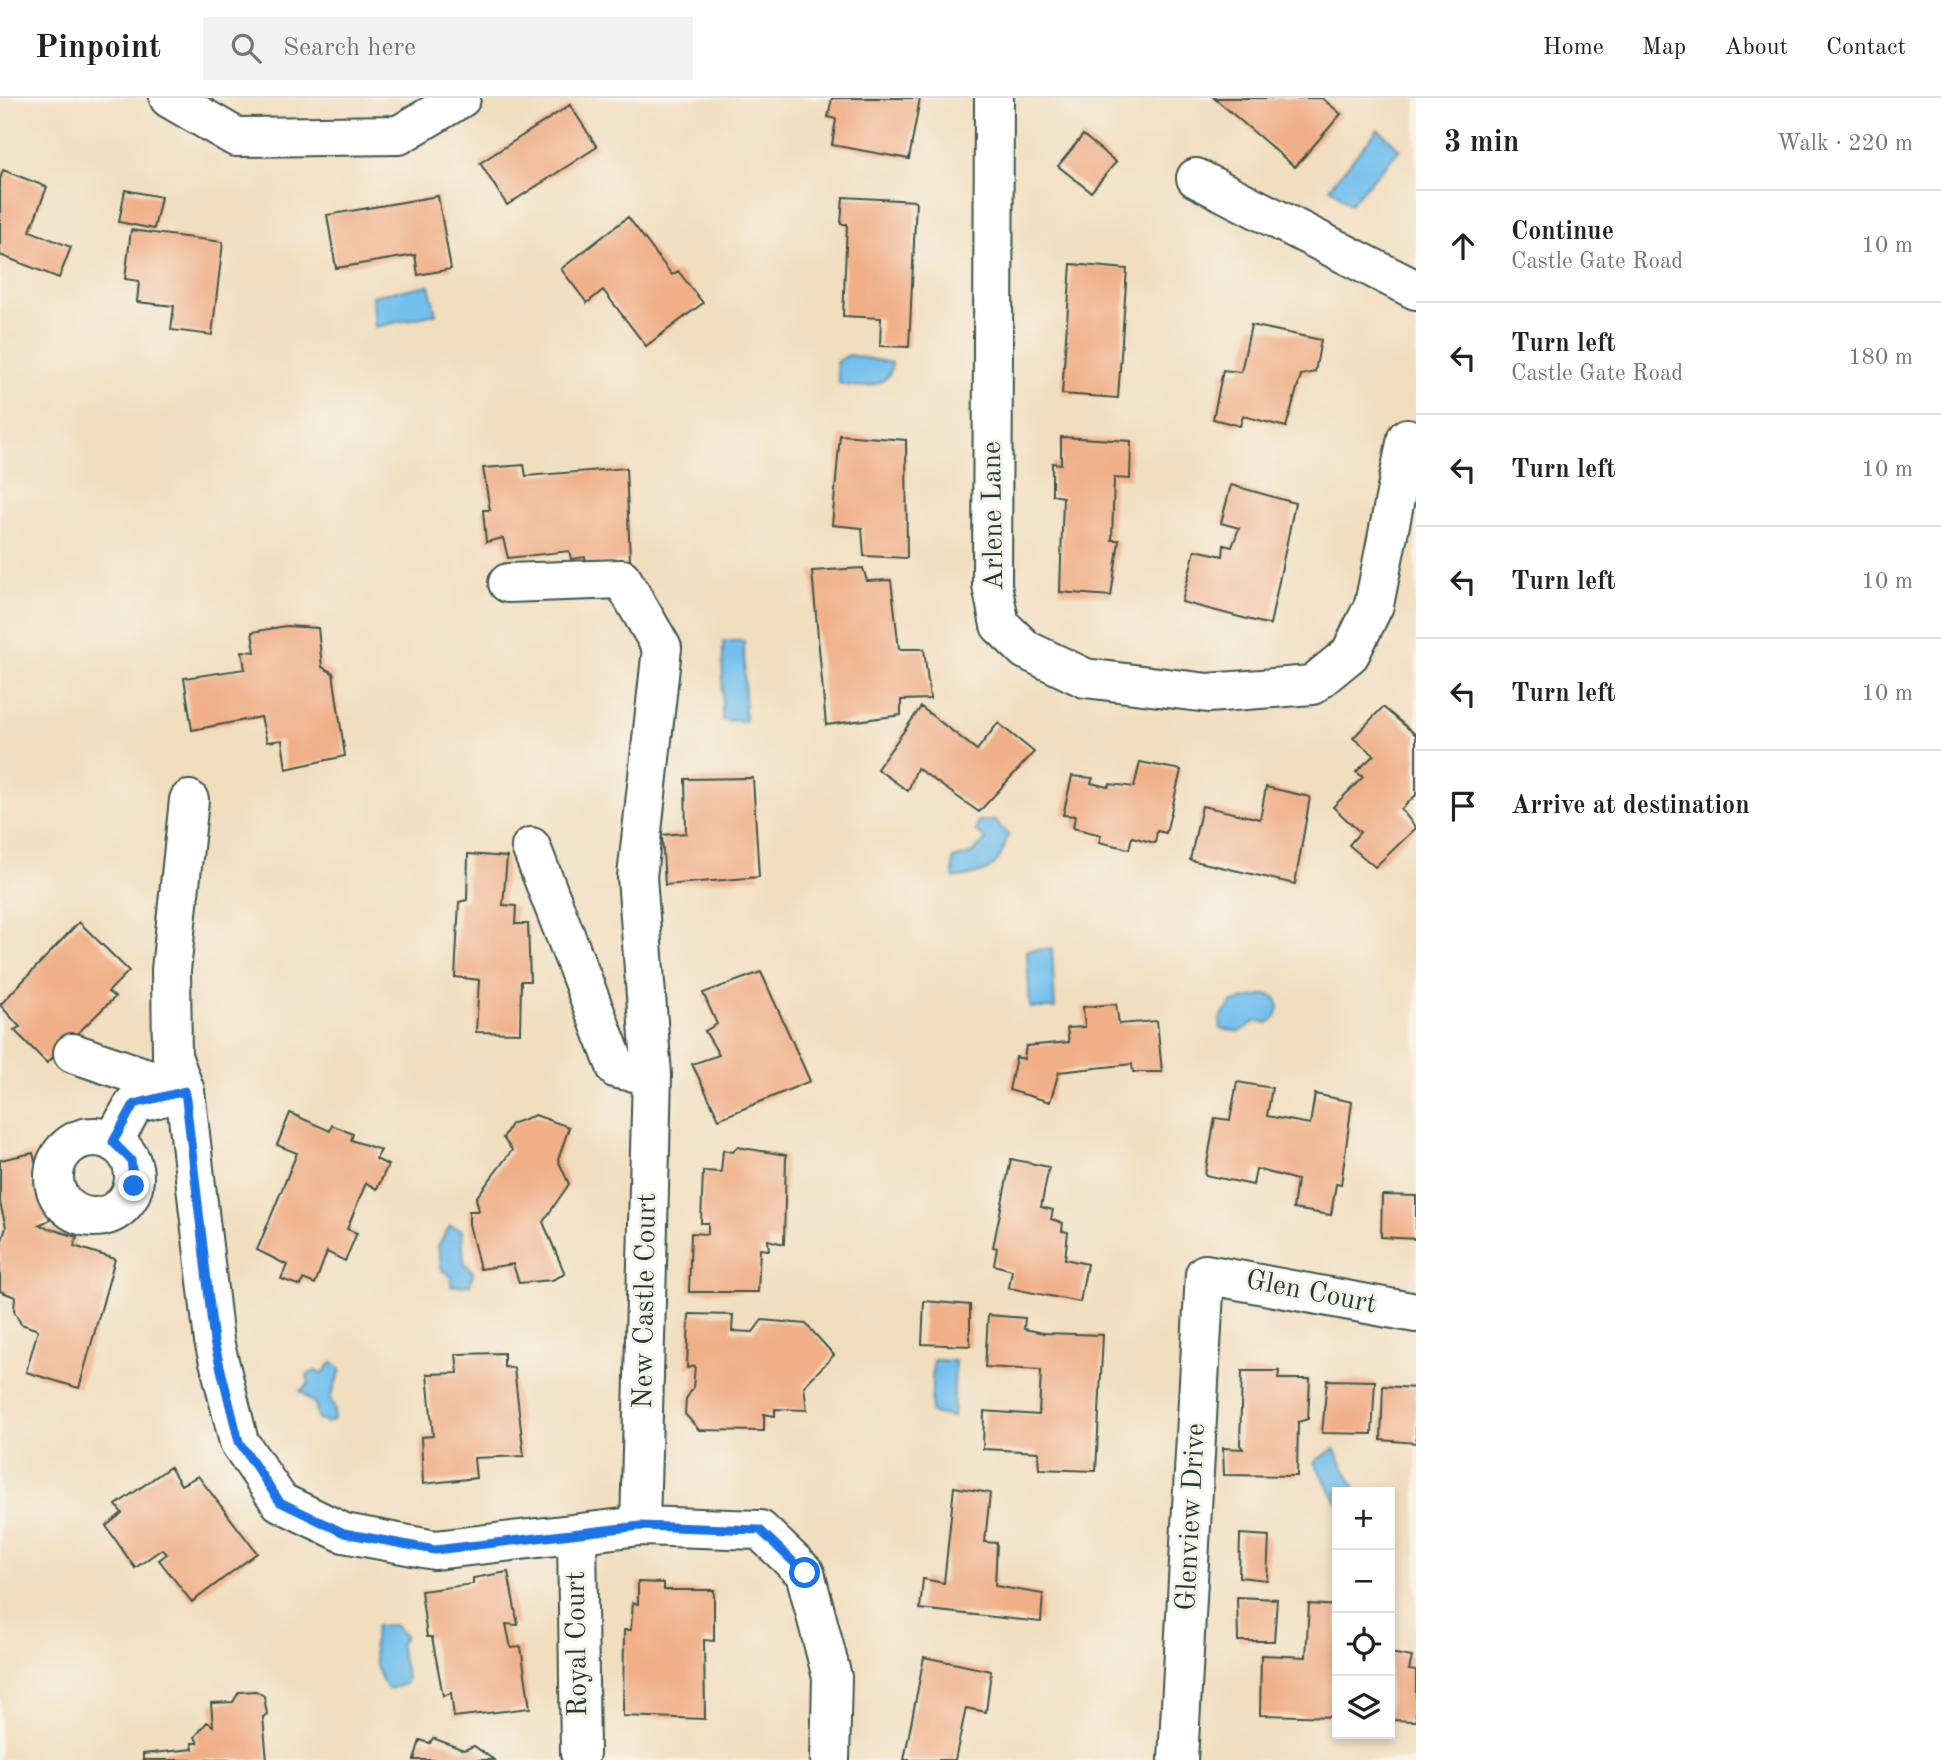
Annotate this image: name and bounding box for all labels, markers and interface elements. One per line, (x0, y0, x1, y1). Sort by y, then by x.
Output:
search box (203, 17, 693, 80)
icon: search (227, 29, 265, 67)
text: Pinpoint (35, 32, 161, 65)
text: Search here (283, 35, 416, 61)
text: Home (1543, 36, 1604, 60)
text: Map (1642, 36, 1686, 60)
text: About (1724, 36, 1788, 60)
text: Contact (1826, 36, 1906, 60)
text: 3 min (1444, 128, 1519, 158)
text: Walk · 220 m (1777, 132, 1913, 155)
text: Continue (1511, 219, 1614, 245)
icon: ahead (1444, 227, 1482, 265)
text: 10 m (1862, 234, 1913, 257)
text: Castle Gate Road (1511, 250, 1683, 273)
text: Turn left (1511, 331, 1616, 357)
icon: left (1444, 339, 1482, 377)
text: 180 m (1848, 346, 1913, 369)
text: Castle Gate Road (1511, 362, 1683, 385)
street label: Arlene Lane (979, 441, 1009, 591)
icon: left (1444, 451, 1482, 489)
text: Turn left (1511, 457, 1616, 483)
text: 10 m (1862, 458, 1913, 481)
icon: left (1444, 563, 1482, 601)
text: Turn left (1511, 569, 1616, 595)
text: 10 m (1862, 570, 1913, 593)
icon: left (1444, 675, 1482, 713)
text: Turn left (1511, 681, 1616, 707)
text: 10 m (1862, 682, 1913, 705)
icon: arrive (1444, 787, 1482, 825)
text: Arrive at destination (1511, 793, 1750, 819)
route end (118, 1170, 149, 1201)
street label: New Castle Court (630, 1193, 662, 1409)
street label: Glen Court (1243, 1267, 1379, 1319)
street label: Glenview Drive (1173, 1422, 1211, 1612)
map controls (1332, 1487, 1395, 1739)
button: + (1332, 1487, 1395, 1550)
button: − (1332, 1550, 1395, 1613)
route start (789, 1557, 820, 1588)
street label: Royal Court (563, 1571, 593, 1717)
button: locate (1332, 1613, 1395, 1676)
button: layers (1332, 1676, 1395, 1739)

